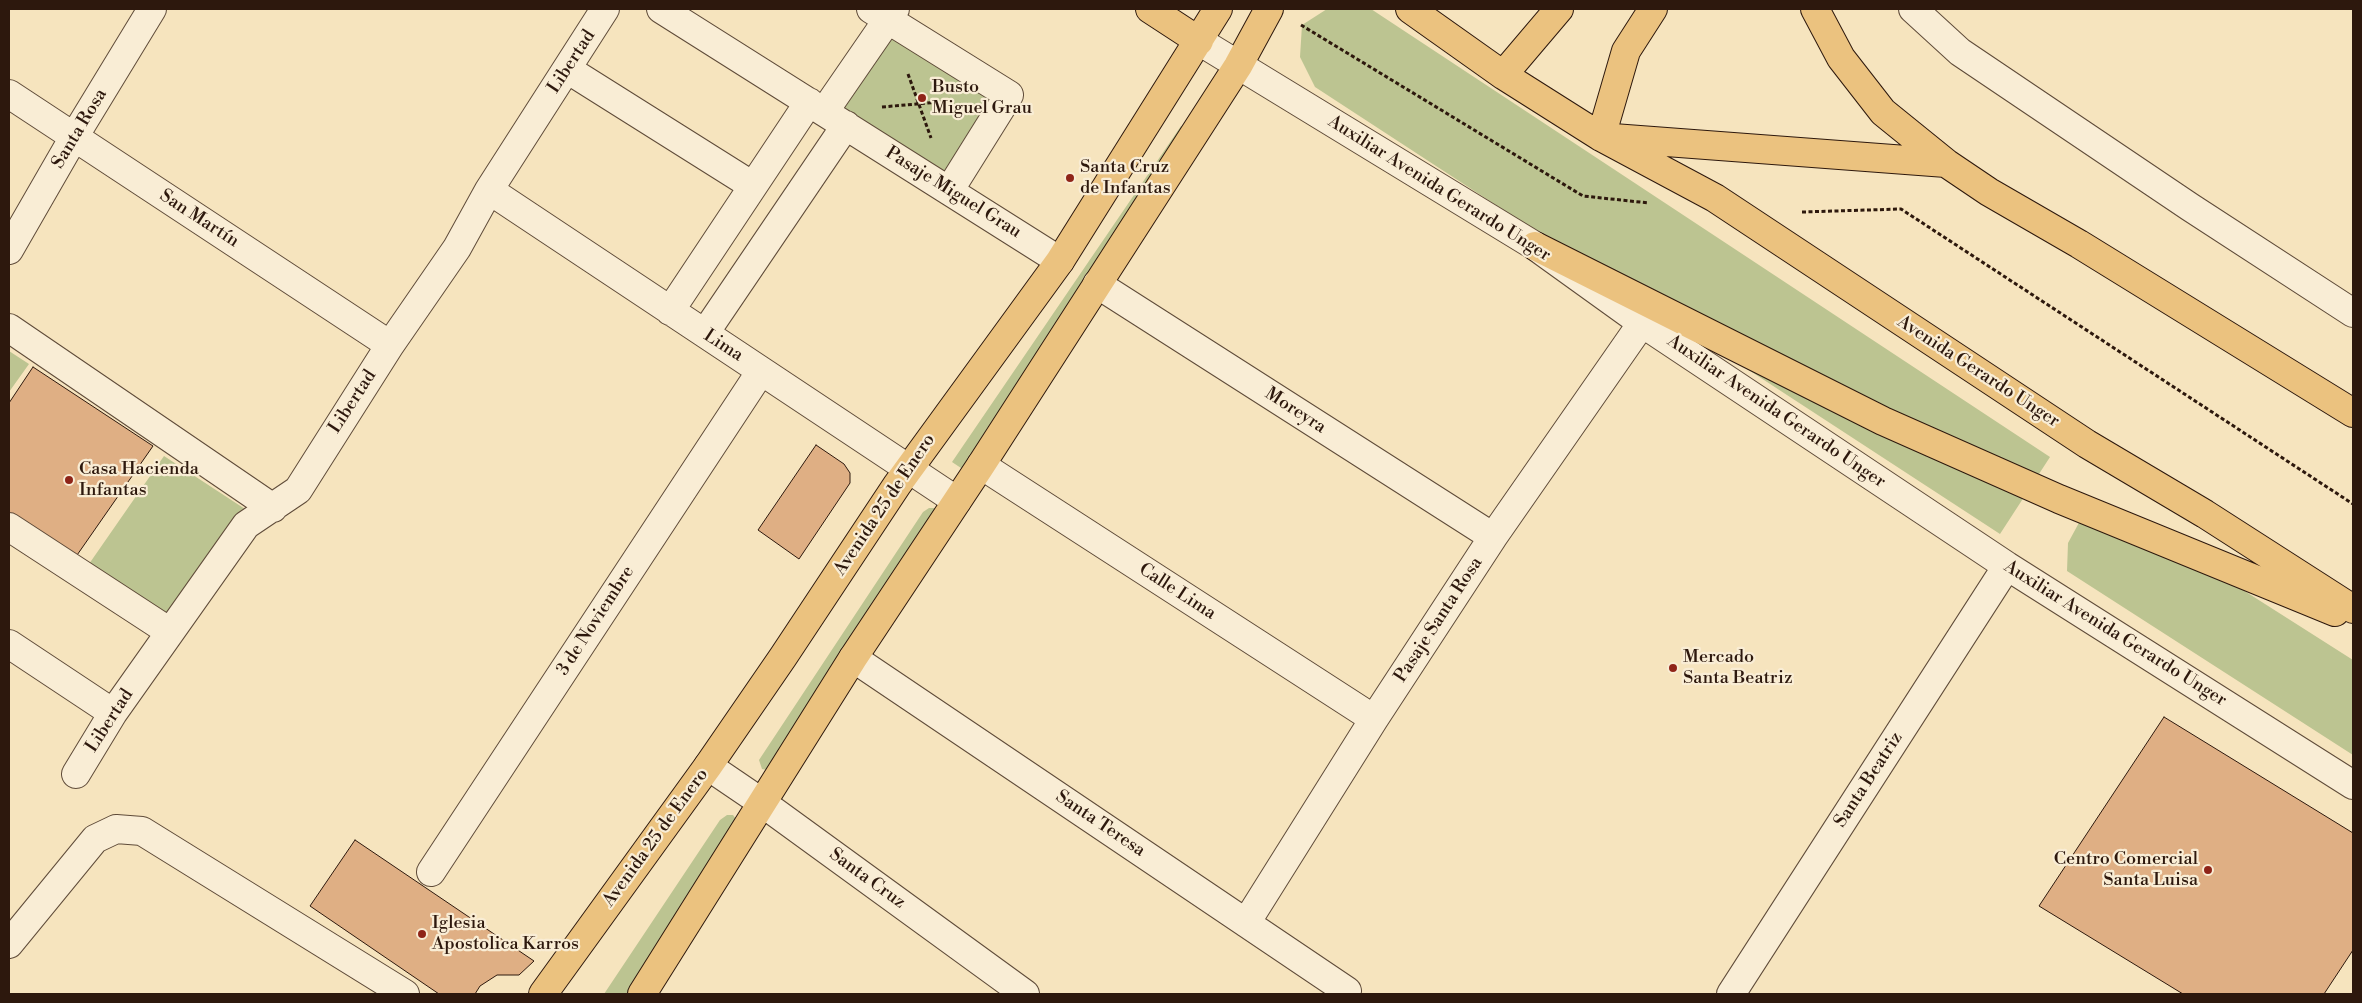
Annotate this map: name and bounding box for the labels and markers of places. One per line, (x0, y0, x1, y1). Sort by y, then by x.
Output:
place label: Busto Miguel Grau (932, 77, 1032, 120)
marker: Busto Miguel Grau (916, 92, 928, 104)
place label: Santa Cruz de Infantas (1080, 157, 1171, 200)
marker: Santa Cruz de Infantas (1064, 172, 1076, 184)
place label: Casa Hacienda Infantas (79, 459, 199, 502)
marker: Casa Hacienda Infantas (63, 474, 75, 486)
place label: Mercado Santa Beatriz (1683, 647, 1793, 690)
marker: Mercado Santa Beatriz (1667, 662, 1679, 674)
place label: Centro Comercial Santa Luisa (2054, 849, 2198, 892)
marker: Centro Comercial Santa Luisa (2202, 864, 2214, 876)
place label: Iglesia Apostolica Karros (432, 913, 579, 956)
marker: Iglesia Apostolica Karros (416, 928, 428, 940)

